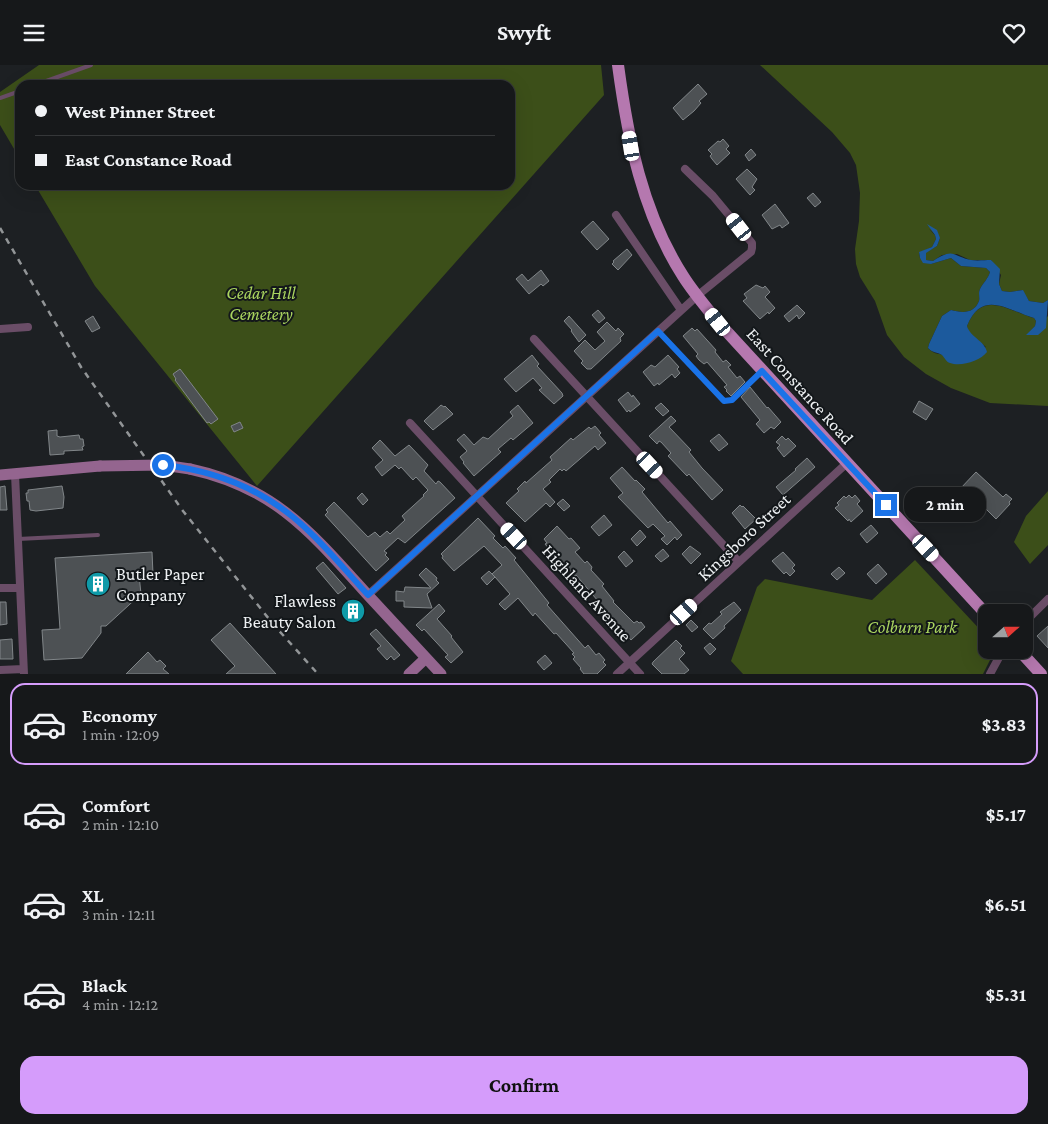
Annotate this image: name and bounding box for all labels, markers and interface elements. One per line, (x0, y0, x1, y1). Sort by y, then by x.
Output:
icon: menu (20, 19, 48, 47)
icon: heart (1000, 19, 1028, 47)
text: Swyft (497, 20, 551, 45)
text: West Pinner Street (65, 101, 215, 122)
car (621, 130, 640, 162)
text: East Constance Road (65, 149, 232, 170)
car (723, 211, 754, 243)
park label: Cedar Hill Cemetery (226, 283, 296, 324)
car (702, 306, 733, 338)
street label: East Constance Road (742, 324, 858, 449)
car (634, 449, 665, 481)
route start (152, 454, 174, 476)
callout: 2 min (904, 487, 986, 523)
street label: Kingsboro Street (694, 488, 795, 585)
route end (875, 494, 897, 516)
text: 2 min (926, 496, 964, 513)
car (498, 520, 529, 552)
car (910, 532, 941, 564)
street label: Highland Avenue (538, 540, 636, 646)
place label: Butler Paper Company (116, 564, 205, 605)
building icon: Butler Paper Company (85, 571, 111, 597)
place label: Flawless Beauty Salon (243, 591, 336, 632)
car (667, 596, 700, 628)
building icon: Flawless Beauty Salon (340, 598, 366, 624)
north arrow (978, 604, 1032, 659)
map controls (978, 604, 1033, 659)
park label: Colburn Park (867, 617, 958, 637)
icon: car (22, 702, 67, 747)
text: Economy (82, 705, 157, 726)
text: $3.83 (982, 714, 1026, 735)
text: 1 min · 12:09 (82, 726, 160, 743)
icon: car (22, 792, 67, 837)
text: Comfort (82, 795, 150, 816)
text: $5.17 (986, 804, 1026, 825)
text: 2 min · 12:10 (82, 816, 159, 833)
icon: car (22, 882, 67, 927)
text: XL (82, 885, 104, 906)
text: $6.51 (985, 894, 1026, 915)
text: 3 min · 12:11 (82, 906, 155, 923)
icon: car (22, 972, 67, 1017)
text: Black (82, 975, 127, 996)
text: $5.31 (986, 984, 1026, 1005)
text: 4 min · 12:12 (82, 996, 158, 1013)
button: Confirm (20, 1056, 1028, 1114)

